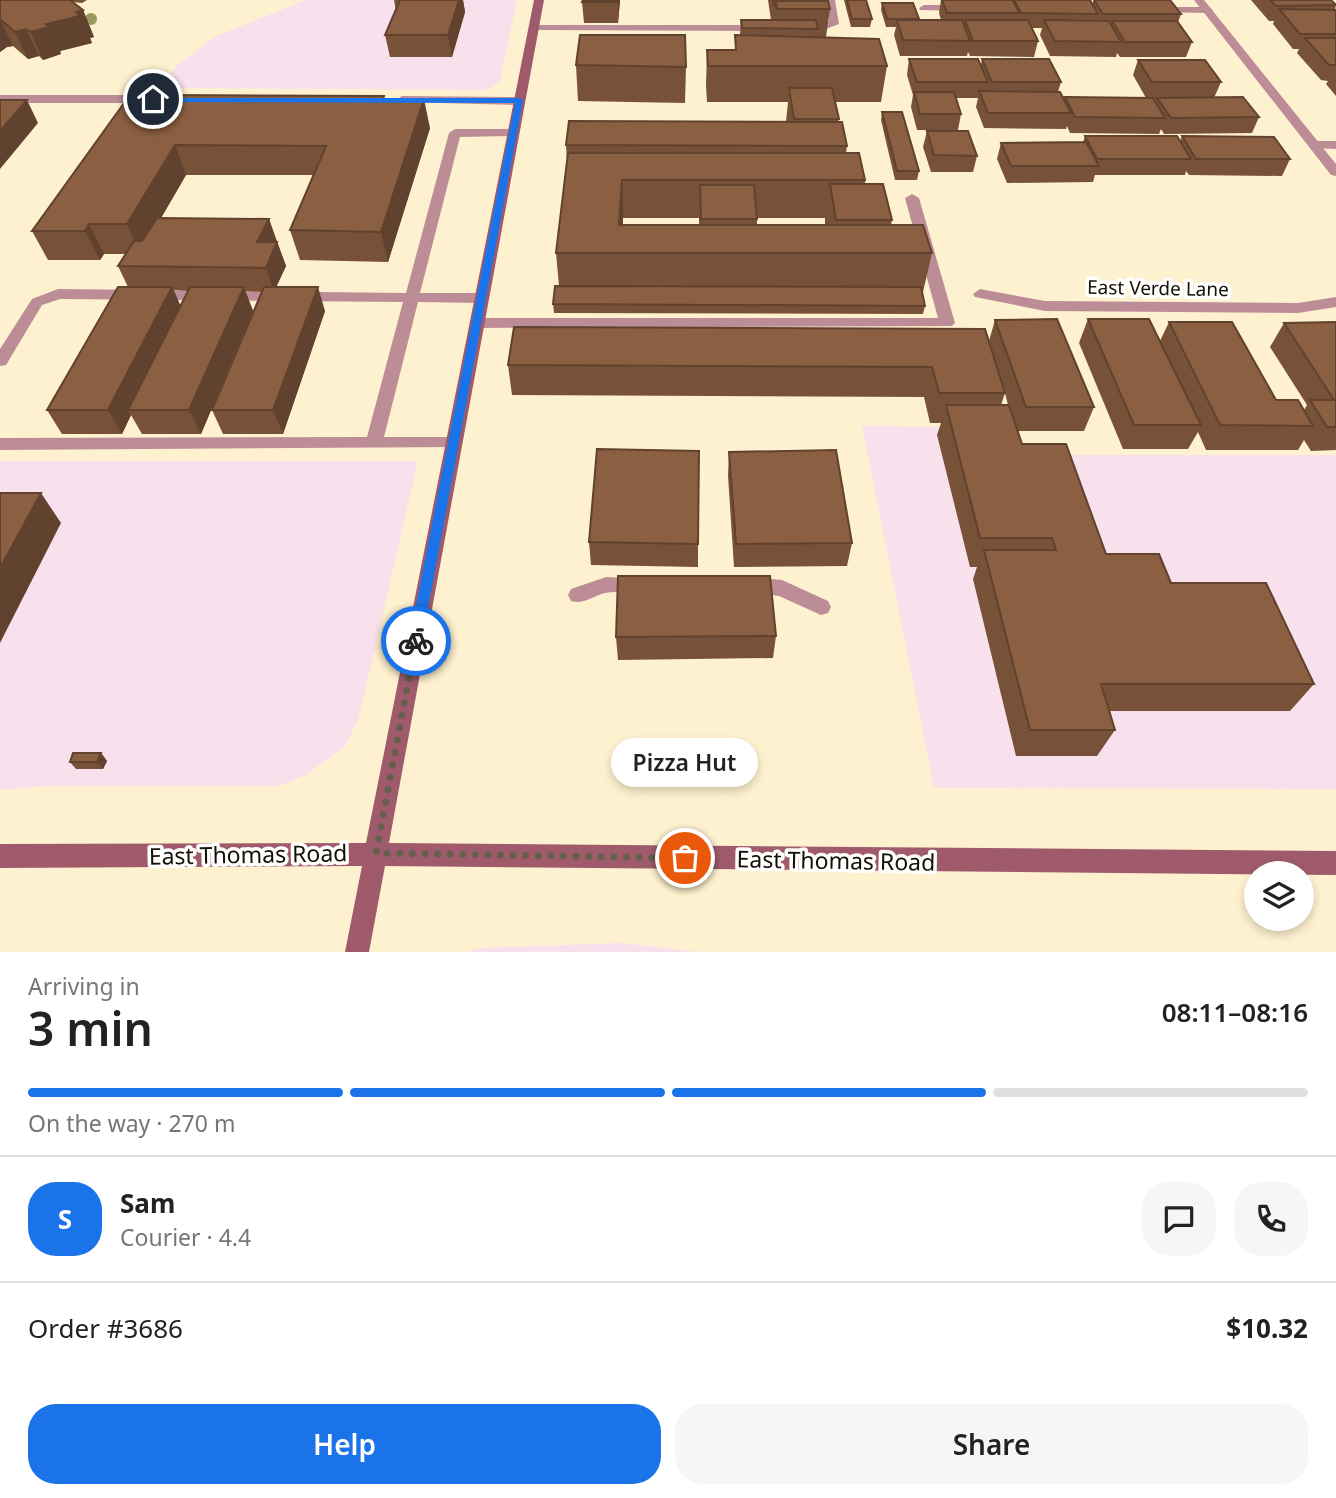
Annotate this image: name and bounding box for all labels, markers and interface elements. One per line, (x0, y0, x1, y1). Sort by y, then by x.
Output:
pin (123, 69, 183, 129)
icon: home (134, 80, 172, 118)
street label: East Verde Lane (1087, 274, 1229, 302)
courier (381, 606, 451, 676)
icon: bike (397, 622, 435, 660)
callout: Pizza Hut (612, 739, 758, 788)
text: Pizza Hut (633, 746, 736, 778)
pin (655, 828, 715, 888)
street label: East Thomas Road (148, 836, 348, 872)
icon: bag (666, 839, 704, 877)
street label: East Thomas Road (736, 842, 936, 878)
map controls (1244, 861, 1314, 931)
button: layers (1244, 861, 1314, 931)
text: Arriving in (28, 970, 140, 1002)
text: 08:11–08:16 (1162, 994, 1308, 1030)
text: 3 min (28, 997, 153, 1059)
text: On the way · 270 m (28, 1107, 235, 1139)
button: chat (1142, 1182, 1216, 1256)
button: phone (1234, 1182, 1308, 1256)
text: Sam (120, 1185, 175, 1221)
text: S (58, 1201, 72, 1237)
text: Courier · 4.4 (120, 1221, 251, 1253)
text: Order #3686 (28, 1310, 183, 1346)
text: $10.32 (1226, 1310, 1308, 1346)
button: Help (28, 1404, 661, 1484)
button: Share (675, 1404, 1308, 1484)

